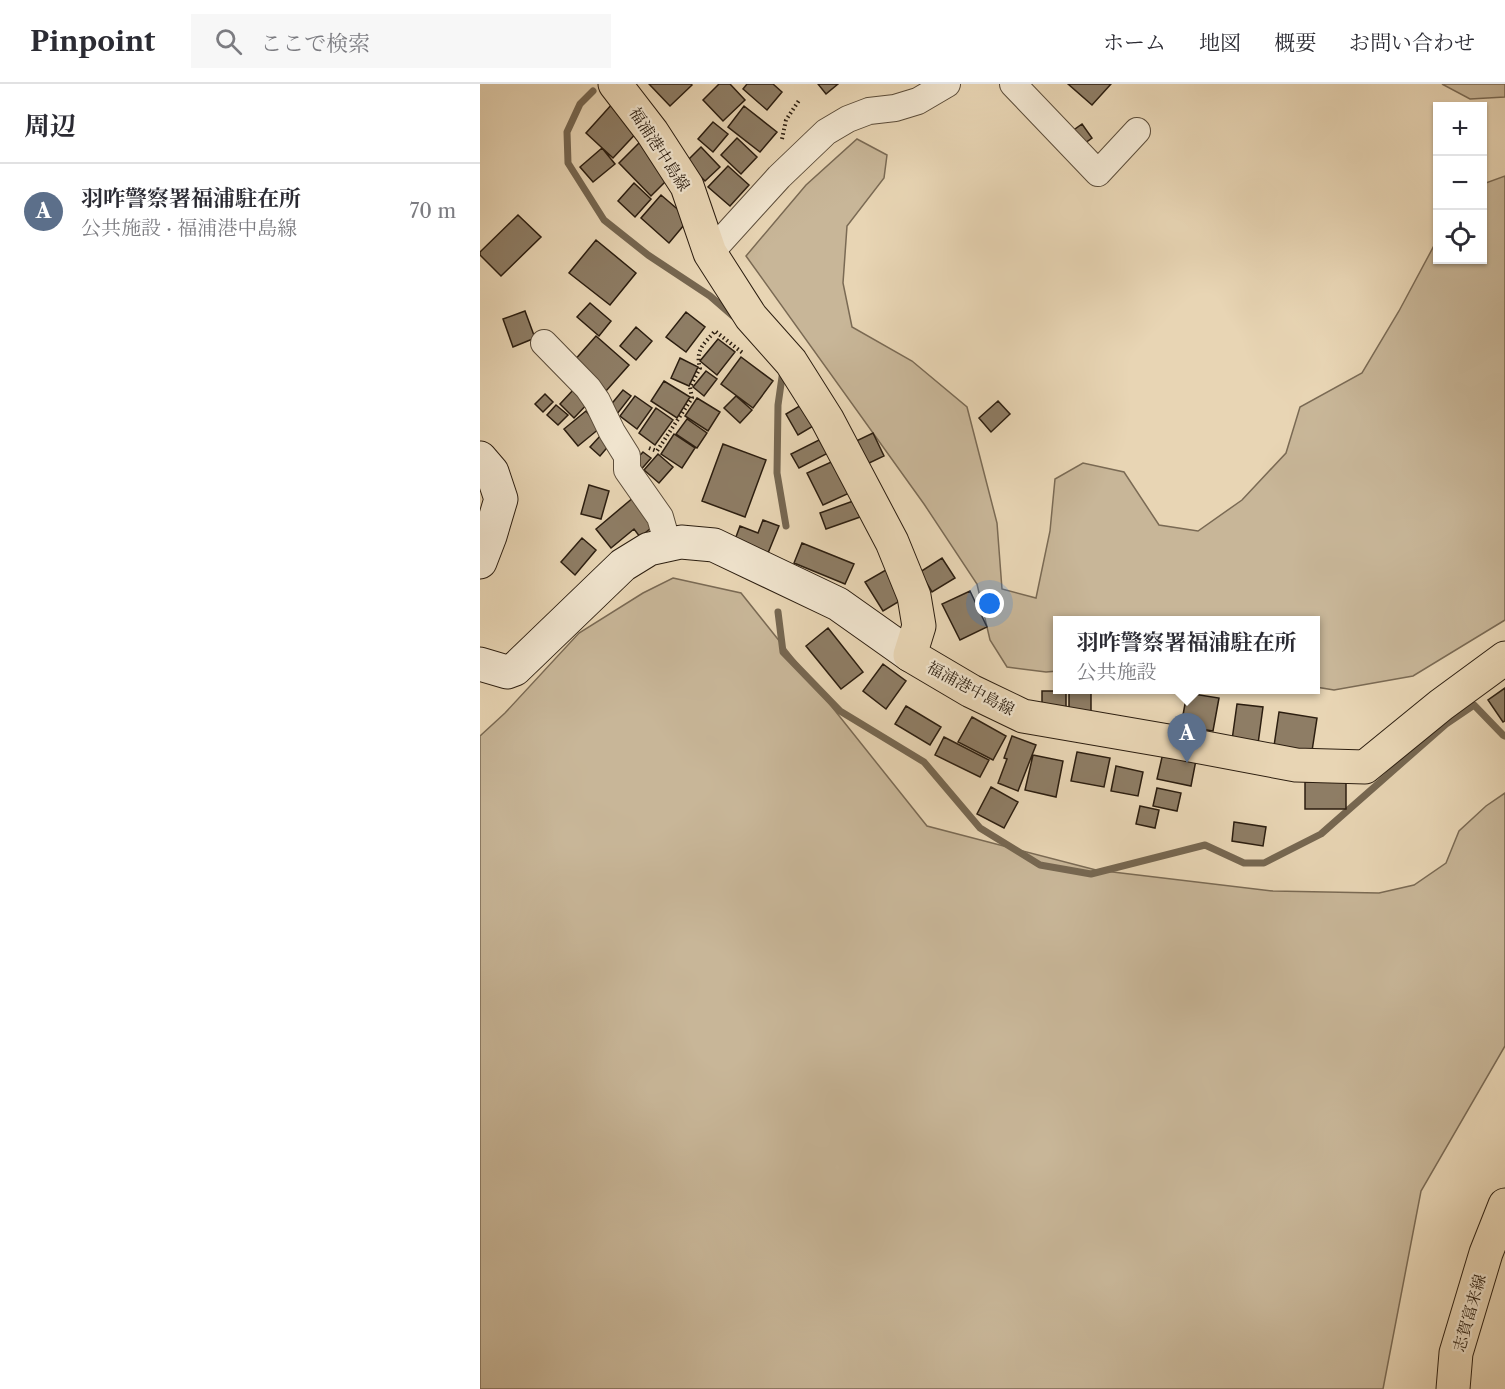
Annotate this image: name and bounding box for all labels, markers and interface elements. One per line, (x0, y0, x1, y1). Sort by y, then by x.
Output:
search box (191, 14, 611, 68)
text: Pinpoint (30, 24, 155, 58)
icon: search (212, 25, 245, 58)
text: ここで検索 (260, 30, 370, 57)
text: ホーム (1103, 30, 1166, 55)
text: 地図 (1199, 30, 1241, 55)
text: 概要 (1274, 30, 1316, 55)
text: お問い合わせ (1349, 30, 1475, 55)
map controls (1433, 102, 1487, 264)
button: + (1433, 102, 1487, 156)
street label: 福浦港中島線 (625, 103, 695, 195)
text: 周辺 (24, 110, 76, 142)
button: − (1433, 156, 1487, 210)
text: 羽咋警察署福浦駐在所 (81, 185, 301, 212)
text: A (36, 199, 51, 223)
text: 70 m (410, 199, 456, 223)
button: locate (1433, 210, 1487, 264)
text: 公共施設 · 福浦港中島線 (81, 216, 297, 240)
your location (975, 589, 1004, 618)
popup (1053, 616, 1320, 694)
text: 羽咋警察署福浦駐在所 (1076, 629, 1297, 656)
street label: 福浦港中島線 (924, 657, 1018, 719)
text: 公共施設 (1076, 660, 1156, 684)
pin: A (1168, 714, 1206, 763)
street label: 志賀富来線 (1448, 1272, 1490, 1354)

